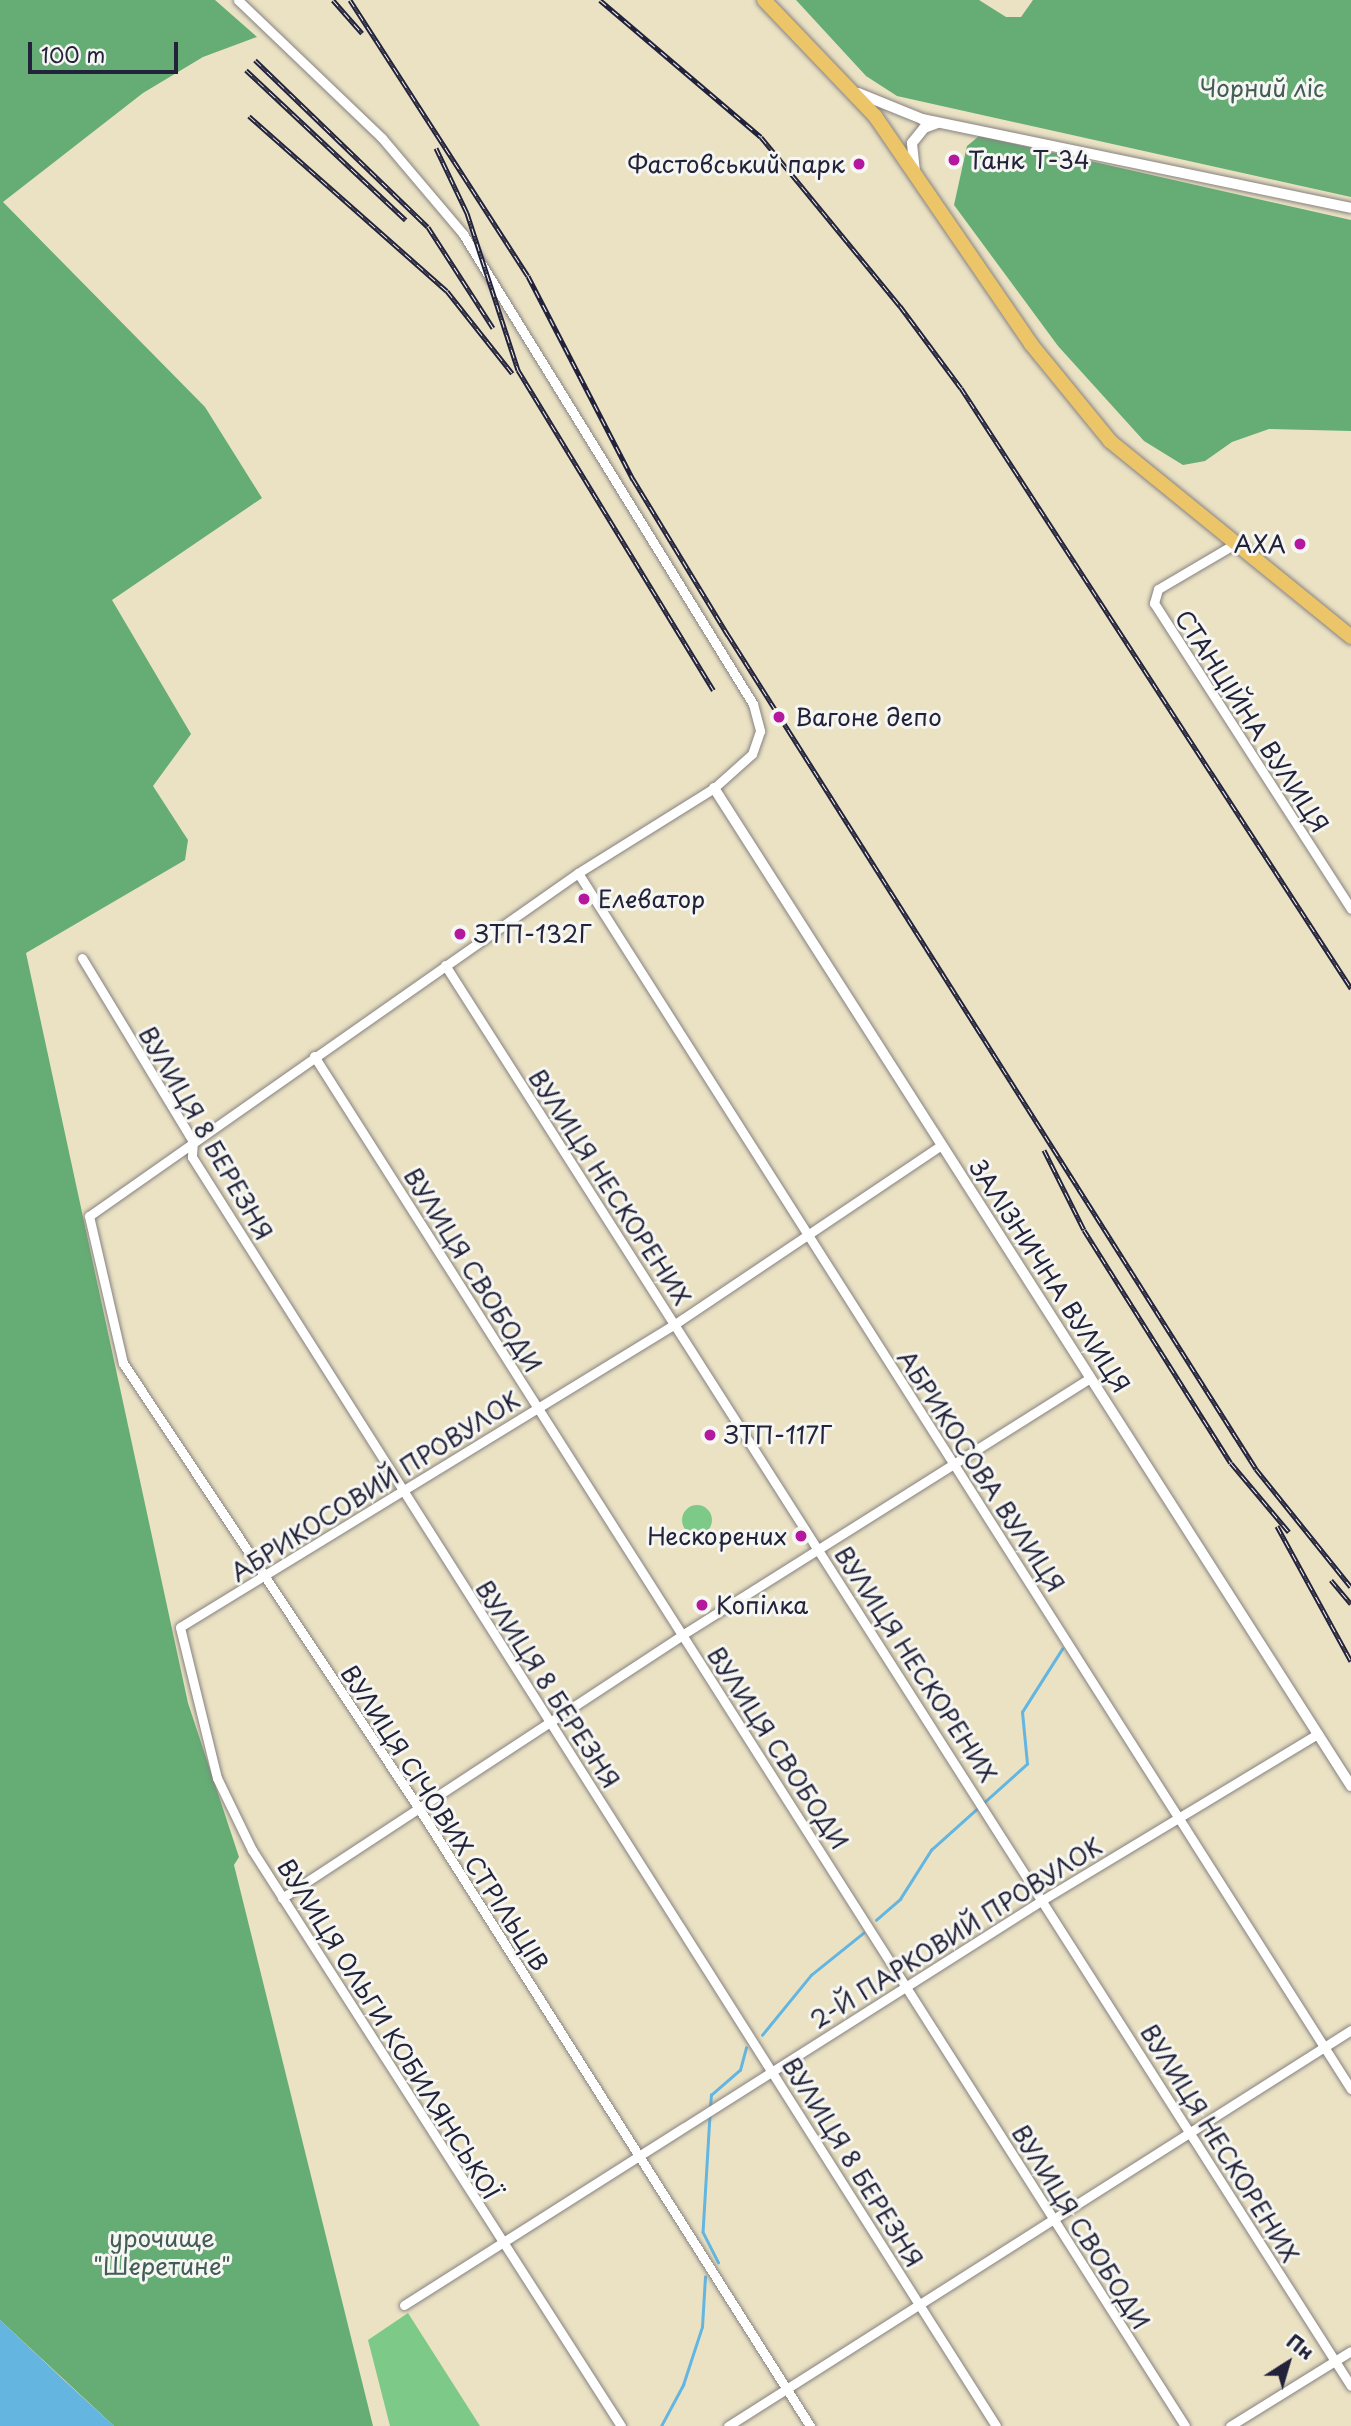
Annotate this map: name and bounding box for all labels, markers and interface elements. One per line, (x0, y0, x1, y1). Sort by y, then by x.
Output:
scale bar (32, 28, 182, 72)
text: 100 m (41, 38, 105, 70)
park label: Чорний ліс (1199, 74, 1325, 102)
place label: Танк Т-34 (968, 146, 1090, 174)
place label: Фастовський парк (626, 150, 845, 178)
marker: Танк Т-34 (946, 152, 962, 168)
marker: Фастовський парк (851, 156, 867, 172)
place label: AXA (1234, 530, 1286, 558)
marker: AXA (1292, 536, 1308, 552)
street label: СТАНЦІЙНА ВУЛИЦЯ (1169, 604, 1335, 838)
place label: Вагоне депо (795, 703, 942, 731)
marker: Вагоне депо (769, 707, 789, 727)
place label: Елеватор (598, 885, 705, 913)
marker: Елеватор (576, 891, 592, 907)
place label: ЗТП-132Г (474, 920, 592, 948)
marker: ЗТП-132Г (452, 926, 468, 942)
street label: ВУЛИЦЯ 8 БЕРЕЗНЯ (133, 1020, 279, 1246)
street label: ВУЛИЦЯ НЕСКОРЕНИХ (523, 1063, 697, 1311)
street label: ЗАЛІЗНИЧНА ВУЛИЦЯ (964, 1154, 1136, 1398)
street label: ВУЛИЦЯ СВОБОДИ (398, 1162, 548, 1378)
street label: АБРИКОСОВА ВУЛИЦЯ (892, 1344, 1070, 1598)
street label: АБРИКОСОВИЙ ПРОВУЛОК (225, 1385, 525, 1587)
place label: ЗТП-117Г (724, 1421, 832, 1449)
marker: ЗТП-117Г (702, 1427, 718, 1443)
place label: Нескорених (647, 1522, 787, 1550)
marker: Нескорених (793, 1528, 809, 1544)
street label: ВУЛИЦЯ НЕСКОРЕНИХ (829, 1540, 1003, 1788)
street label: ВУЛИЦЯ 8 БЕРЕЗНЯ (470, 1574, 626, 1794)
place label: Копілка (716, 1591, 808, 1619)
marker: Копілка (694, 1597, 710, 1613)
street label: ВУЛИЦЯ СВОБОДИ (701, 1640, 855, 1856)
street label: ВУЛИЦЯ СІЧОВИХ СТРІЛЬЦІВ (335, 1659, 555, 1977)
street label: 2-Й ПАРКОВИЙ ПРОВУЛОК (805, 1831, 1107, 2035)
street label: ВУЛИЦЯ ОЛЬГИ КОБИЛЯНСЬКОЇ (271, 1853, 507, 2205)
street label: ВУЛИЦЯ НЕСКОРЕНИХ (1135, 2018, 1305, 2268)
street label: ВУЛИЦЯ 8 БЕРЕЗНЯ (776, 2051, 930, 2273)
street label: ВУЛИЦЯ СВОБОДИ (1006, 2119, 1156, 2335)
park label: урочище "Шеретине" (93, 2224, 231, 2280)
text: Пн (1281, 2327, 1320, 2366)
north arrow (1253, 2328, 1323, 2398)

